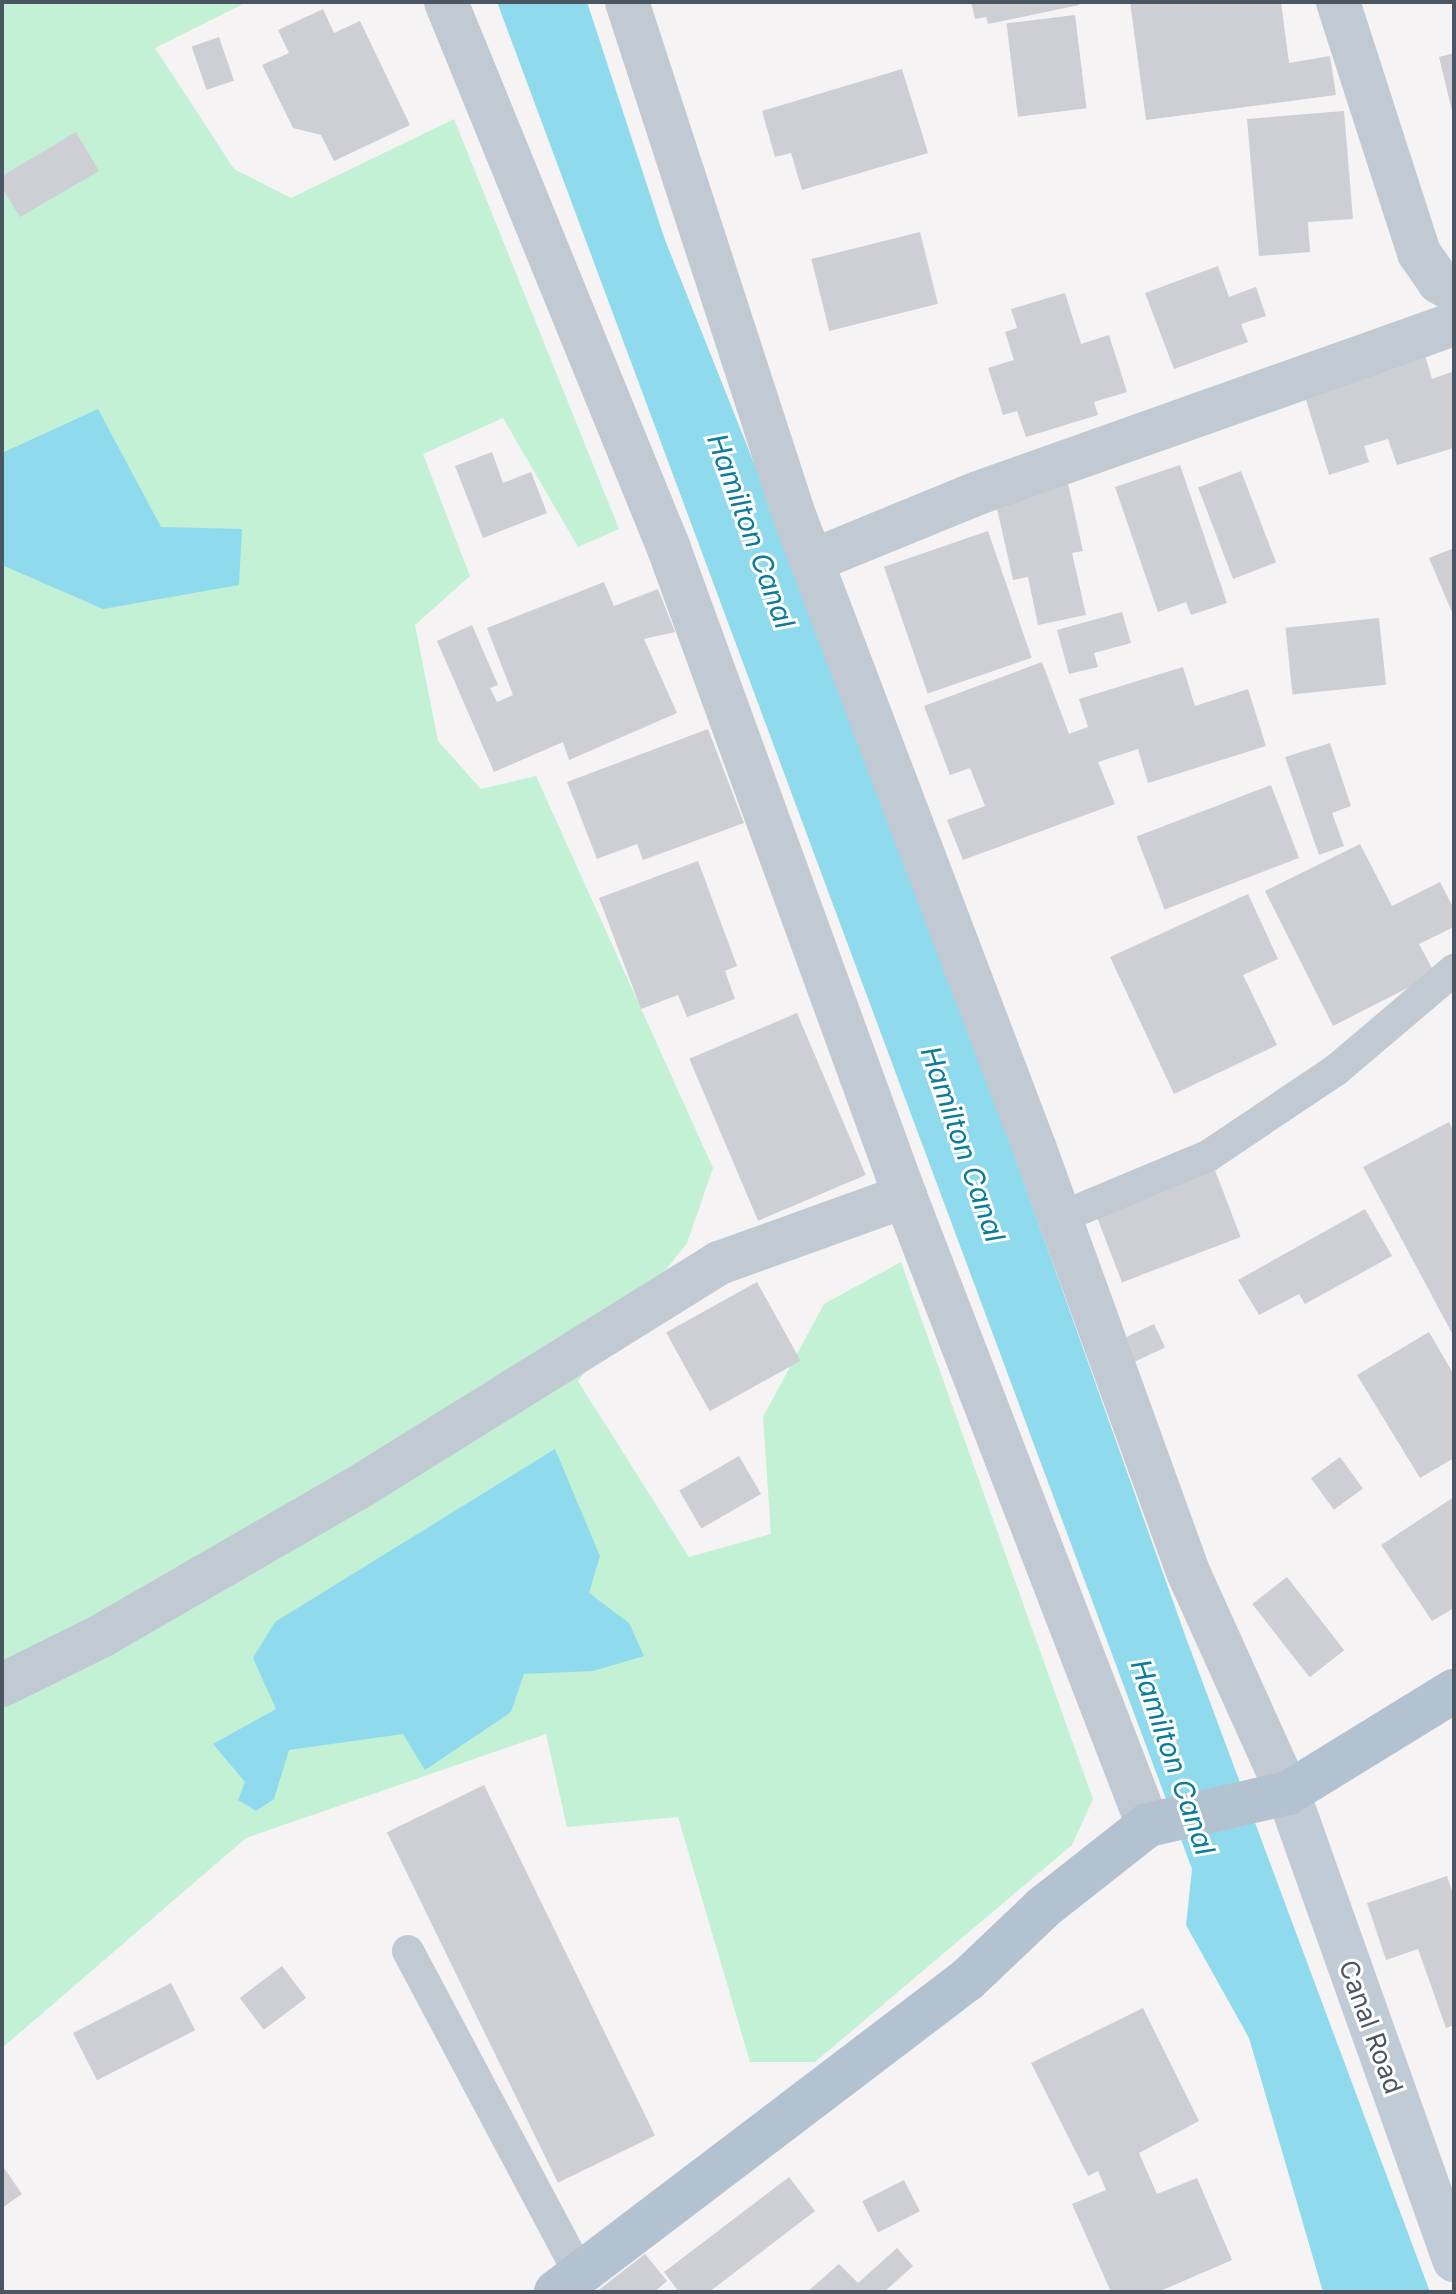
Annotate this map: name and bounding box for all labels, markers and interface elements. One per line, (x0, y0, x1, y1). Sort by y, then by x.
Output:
water label: Hamilton Canal (700, 429, 802, 633)
water label: Hamilton Canal (914, 1042, 1012, 1246)
water label: Hamilton Canal (1124, 1655, 1222, 1859)
street label: Canal Road (1332, 1956, 1410, 2098)

